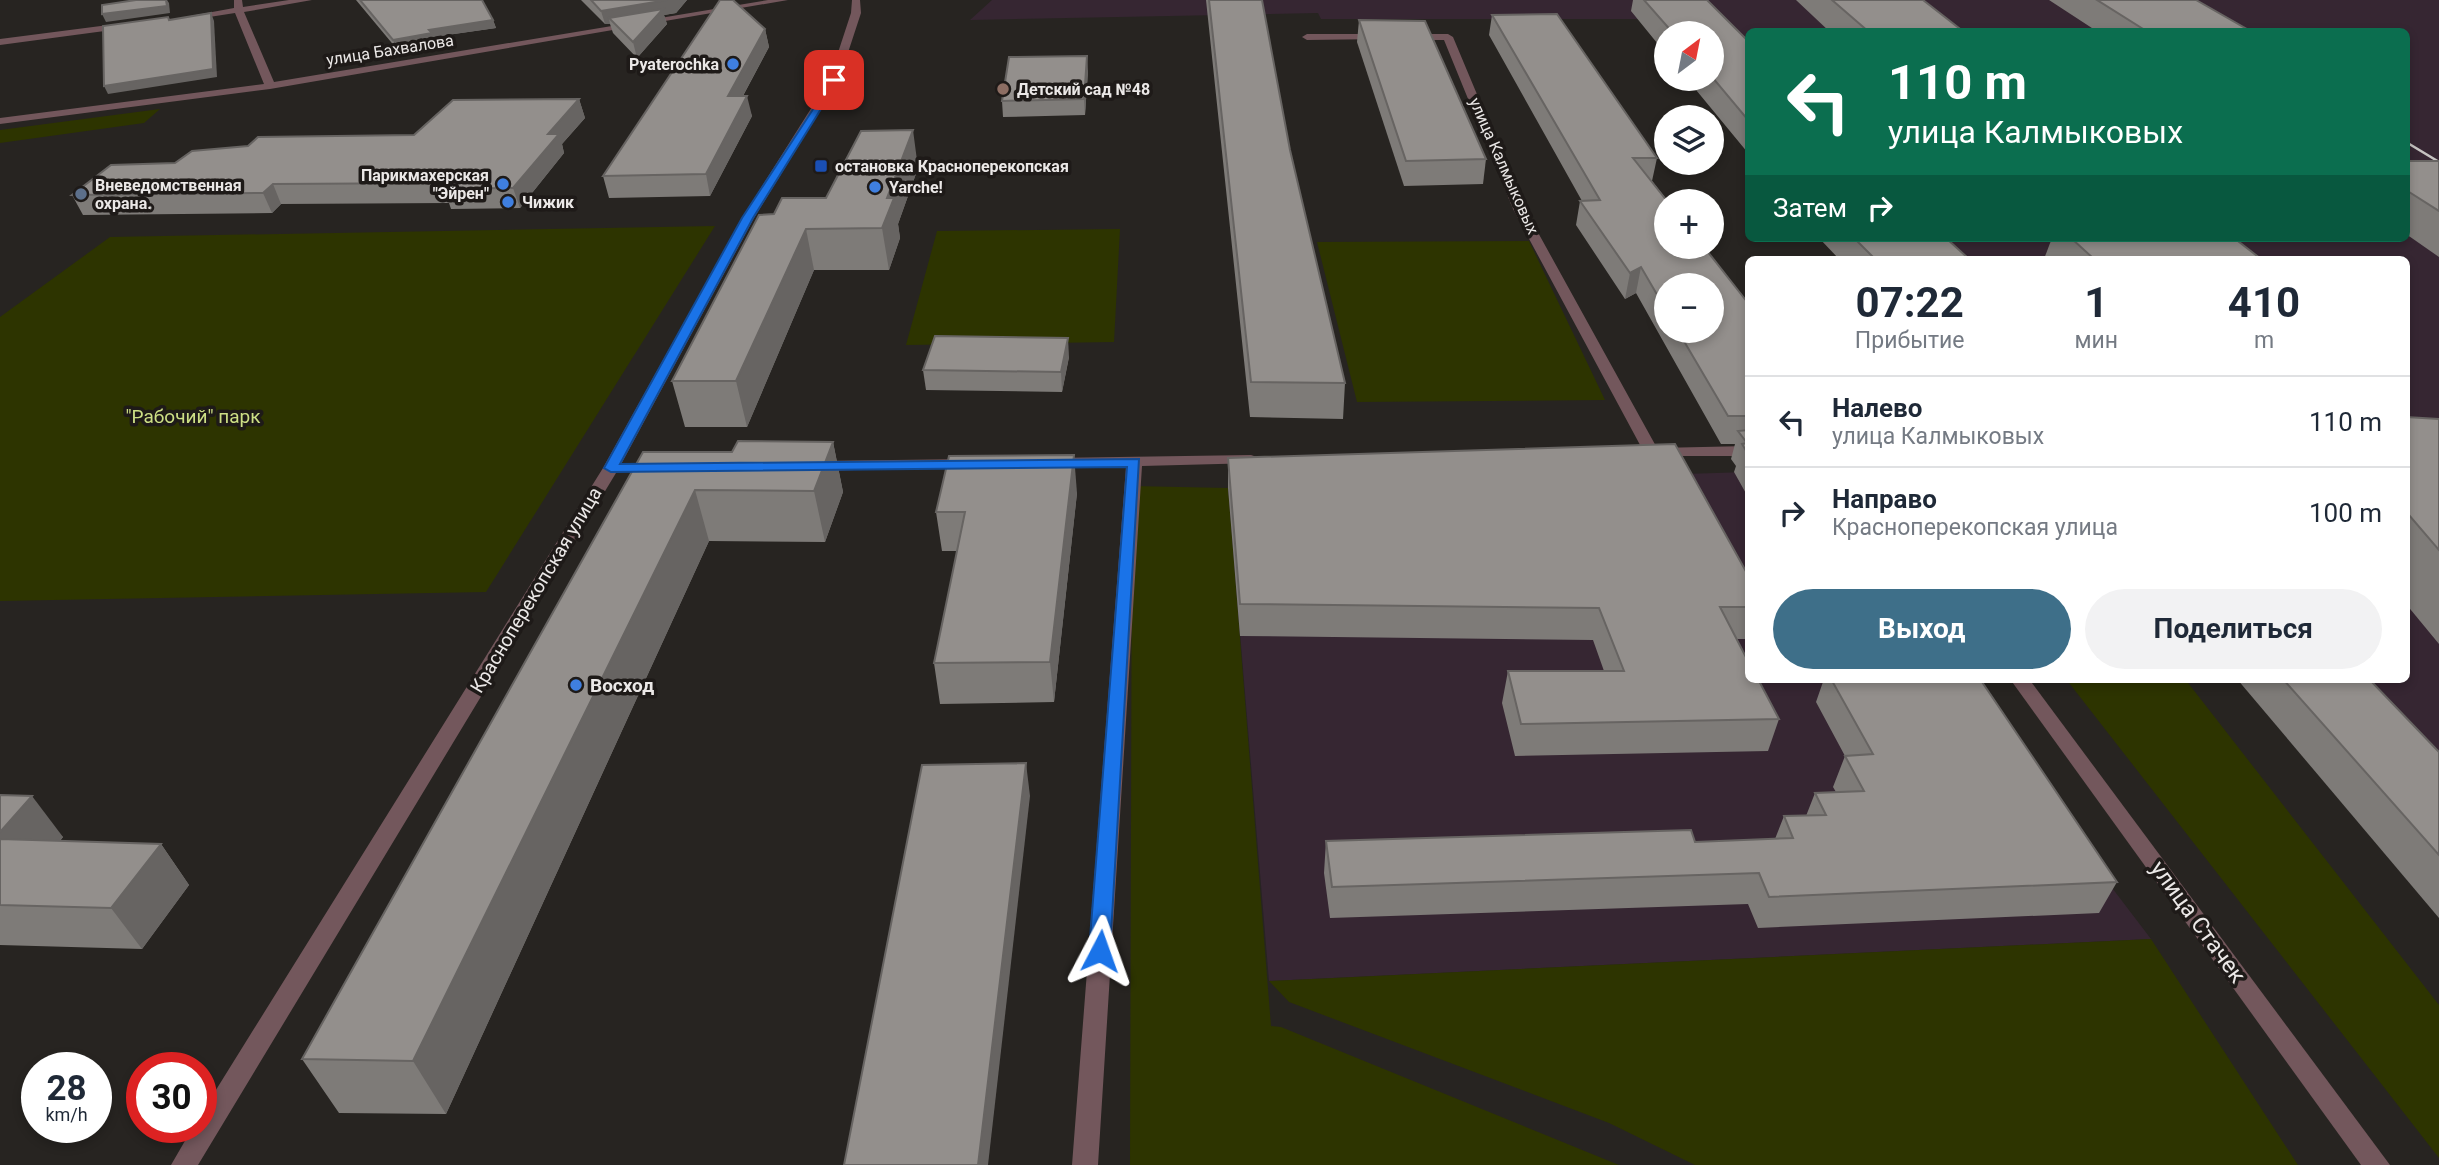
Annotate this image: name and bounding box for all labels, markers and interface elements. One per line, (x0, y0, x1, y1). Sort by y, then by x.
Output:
north arrow (1654, 21, 1724, 91)
map controls (1654, 21, 1724, 343)
street label: улица Бахвалова (325, 31, 455, 69)
pin (804, 50, 864, 110)
text: 110 m (1888, 54, 2027, 111)
place label: Pyaterochka (629, 55, 719, 74)
marker: Pyaterochka (725, 56, 741, 72)
icon: left (1773, 56, 1864, 147)
icon: arrive (815, 61, 853, 99)
place label: Детский сад №48 (1017, 80, 1150, 99)
marker: Детский сад №48 (995, 81, 1011, 97)
street label: улица Калмыковых (1465, 95, 1543, 237)
button: layers (1654, 105, 1724, 175)
text: улица Калмыковых (1888, 113, 2183, 151)
place label: остановка Красноперекопская (835, 157, 1069, 176)
marker: остановка Красноперекопская (813, 158, 829, 174)
place label: Парикмахерская "Эйрен" (361, 166, 489, 203)
place label: Вневедомственная охрана. (95, 176, 242, 213)
marker: Парикмахерская "Эйрен" (495, 176, 511, 192)
place label: Yarche! (889, 178, 943, 197)
marker: Yarche! (867, 179, 883, 195)
marker: Вневедомственная охрана. (73, 186, 89, 202)
button: + (1654, 189, 1724, 259)
icon: right (1861, 189, 1899, 227)
place label: Чижик (522, 193, 575, 212)
text: Затем (1773, 193, 1847, 223)
marker: Чижик (500, 194, 516, 210)
button: − (1654, 273, 1724, 343)
text: 07:22 (1856, 278, 1964, 327)
text: 1 (2084, 278, 2108, 327)
text: 410 (2228, 278, 2300, 327)
text: Прибытие (1855, 327, 1965, 354)
text: мин (2074, 327, 2118, 354)
text: m (2254, 327, 2274, 354)
text: Налево (1832, 393, 1922, 423)
icon: left (1773, 403, 1811, 441)
park label: "Рабочий" парк (126, 405, 261, 428)
text: 110 m (2309, 407, 2382, 437)
text: улица Калмыковых (1832, 423, 2044, 450)
street label: Красноперекопская улица (465, 483, 607, 697)
text: Направо (1832, 484, 1937, 514)
icon: right (1773, 494, 1811, 532)
text: 100 m (2309, 498, 2382, 528)
text: Красноперекопская улица (1832, 514, 2118, 541)
button: Выход (1773, 589, 2071, 669)
button: Поделиться (2085, 589, 2382, 669)
place label: Восход (590, 674, 654, 697)
marker: Восход (568, 677, 584, 693)
street label: улица Стачек (2145, 856, 2252, 989)
position arrow (1063, 914, 1137, 988)
speed limit sign: 30 (126, 1052, 217, 1143)
text: 28 (46, 1068, 87, 1109)
text: km/h (45, 1104, 88, 1125)

